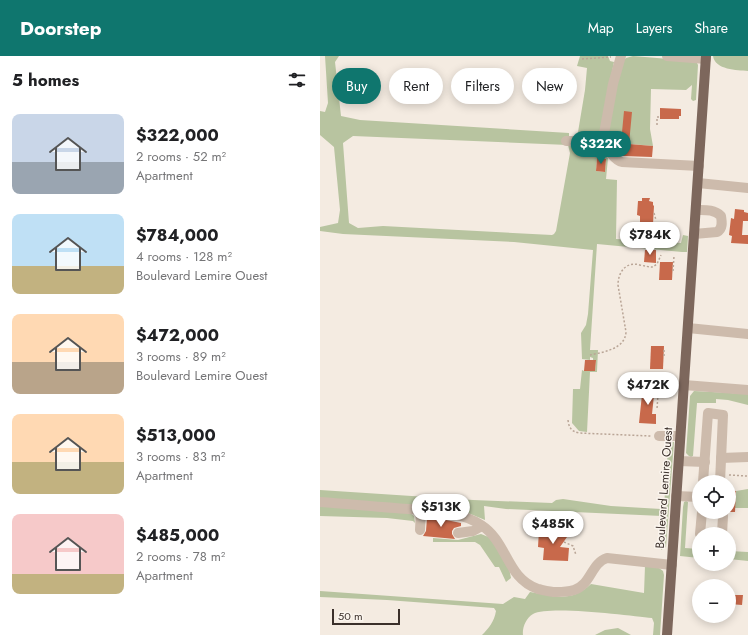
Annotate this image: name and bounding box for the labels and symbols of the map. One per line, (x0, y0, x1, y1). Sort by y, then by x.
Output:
pin: $322K (573, 131, 629, 165)
pin: $784K (622, 222, 678, 256)
pin: $472K (620, 372, 676, 406)
street label: Boulevard Lemire Ouest (651, 427, 677, 549)
pin: $513K (413, 494, 469, 528)
pin: $485K (525, 511, 581, 545)
scale bar (332, 607, 400, 626)

